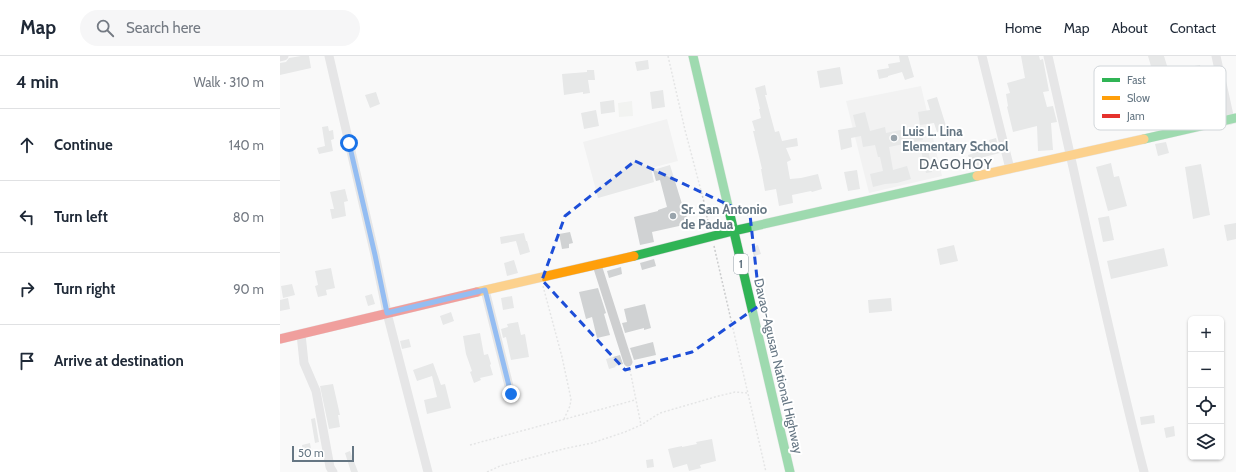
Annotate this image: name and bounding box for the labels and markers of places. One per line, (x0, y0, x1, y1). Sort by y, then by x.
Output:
place label: Luis L. Lina Elementary School (902, 123, 1009, 154)
marker: Luis L. Lina Elementary School (889, 133, 899, 143)
place label: Sr. San Antonio de Padua (681, 201, 768, 232)
marker: Sr. San Antonio de Padua (668, 211, 678, 221)

